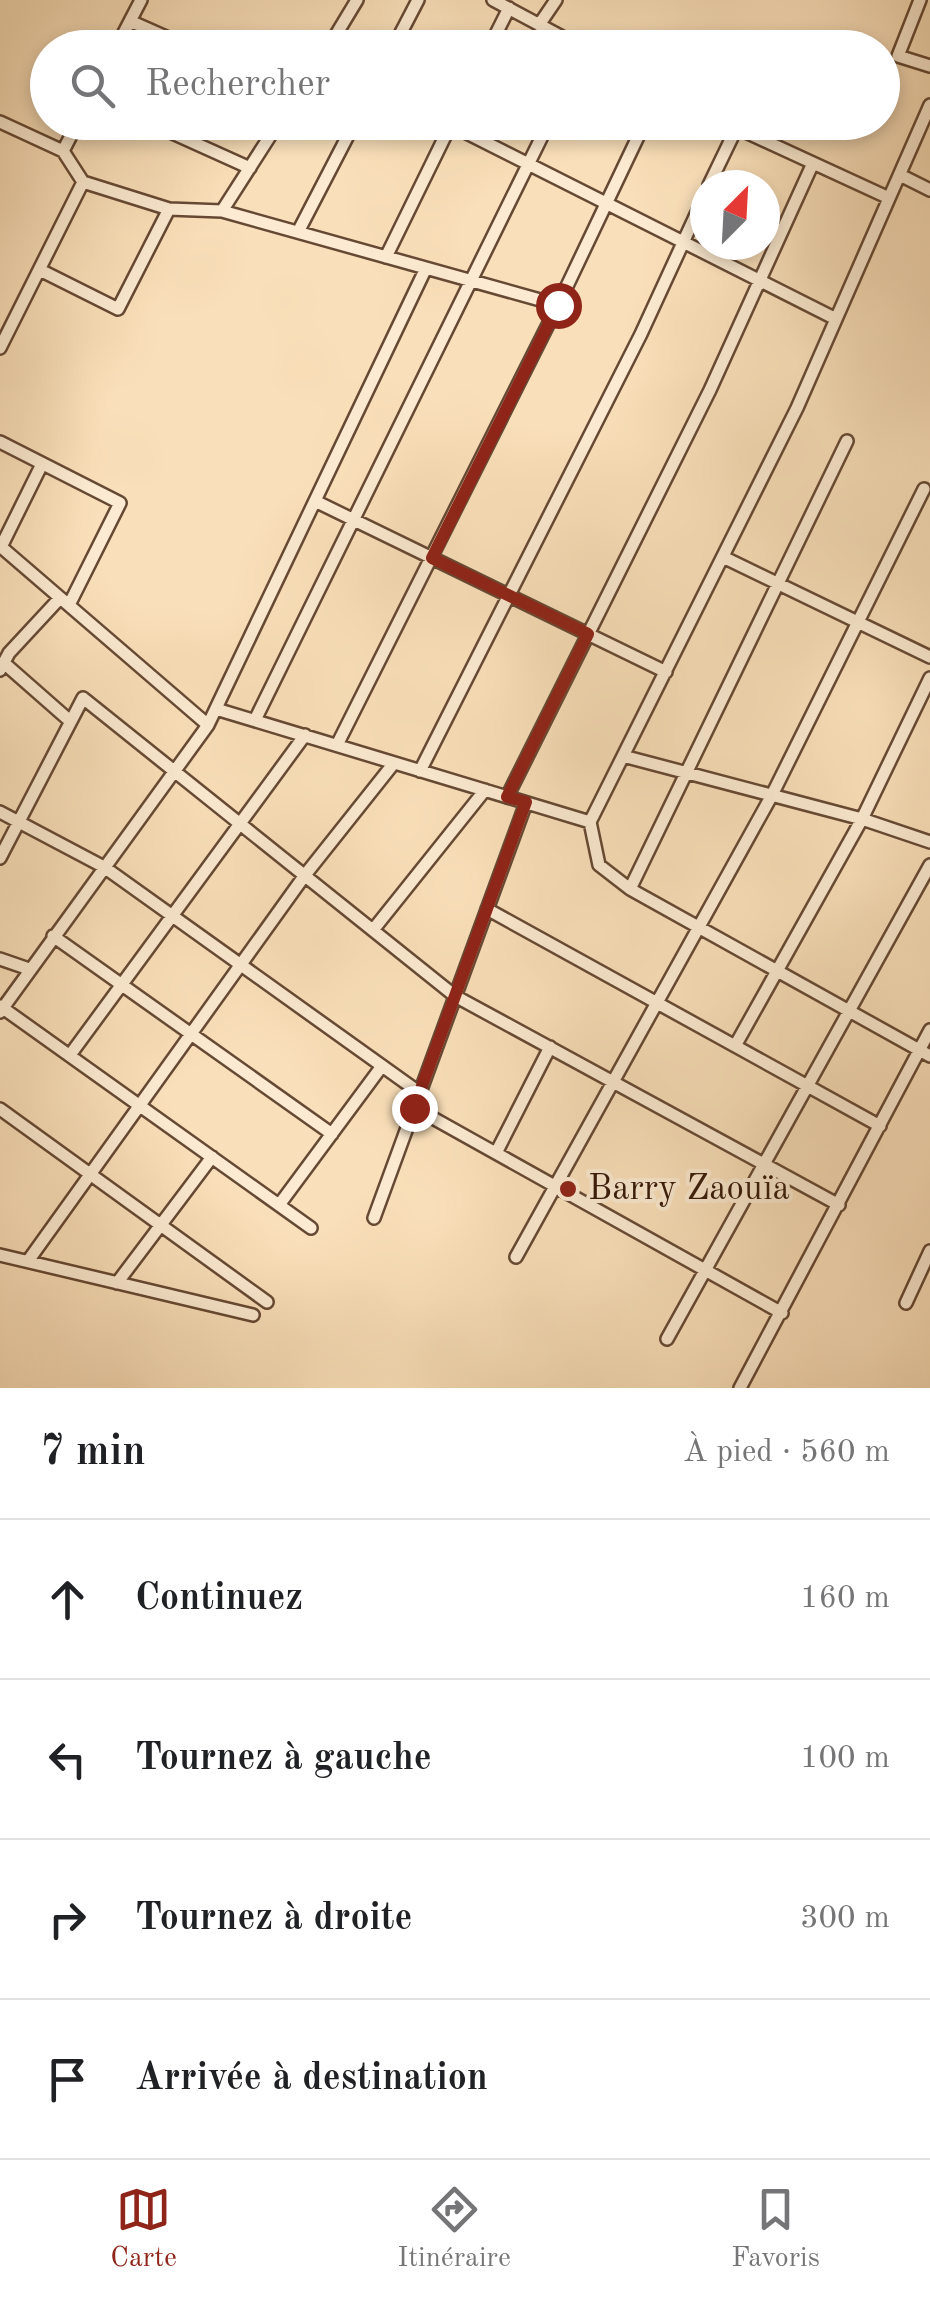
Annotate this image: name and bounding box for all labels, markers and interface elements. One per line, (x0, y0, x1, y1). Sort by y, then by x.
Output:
search box (30, 30, 900, 140)
icon: search (65, 58, 120, 113)
text: Rechercher (145, 66, 330, 104)
north arrow (690, 170, 780, 260)
route start (536, 283, 582, 329)
route end (392, 1086, 438, 1132)
place label: Barry Zaouïa (588, 1172, 790, 1207)
marker: Barry Zaouïa (557, 1178, 579, 1200)
text: 7 min (40, 1432, 146, 1474)
text: À pied · 560 m (683, 1437, 890, 1469)
icon: ahead (40, 1572, 95, 1627)
text: Continuez (135, 1580, 303, 1618)
text: 160 m (800, 1583, 890, 1615)
icon: left (40, 1732, 95, 1787)
text: Tournez à gauche (135, 1740, 432, 1778)
text: 100 m (800, 1743, 890, 1775)
icon: right (40, 1892, 95, 1947)
text: Tournez à droite (135, 1900, 413, 1938)
text: 300 m (800, 1903, 890, 1935)
icon: arrive (40, 2052, 95, 2107)
text: Arrivée à destination (135, 2060, 488, 2098)
tab: Carte (110, 2182, 177, 2277)
tab: Itinéraire (397, 2182, 511, 2277)
tab: Favoris (731, 2182, 820, 2277)

